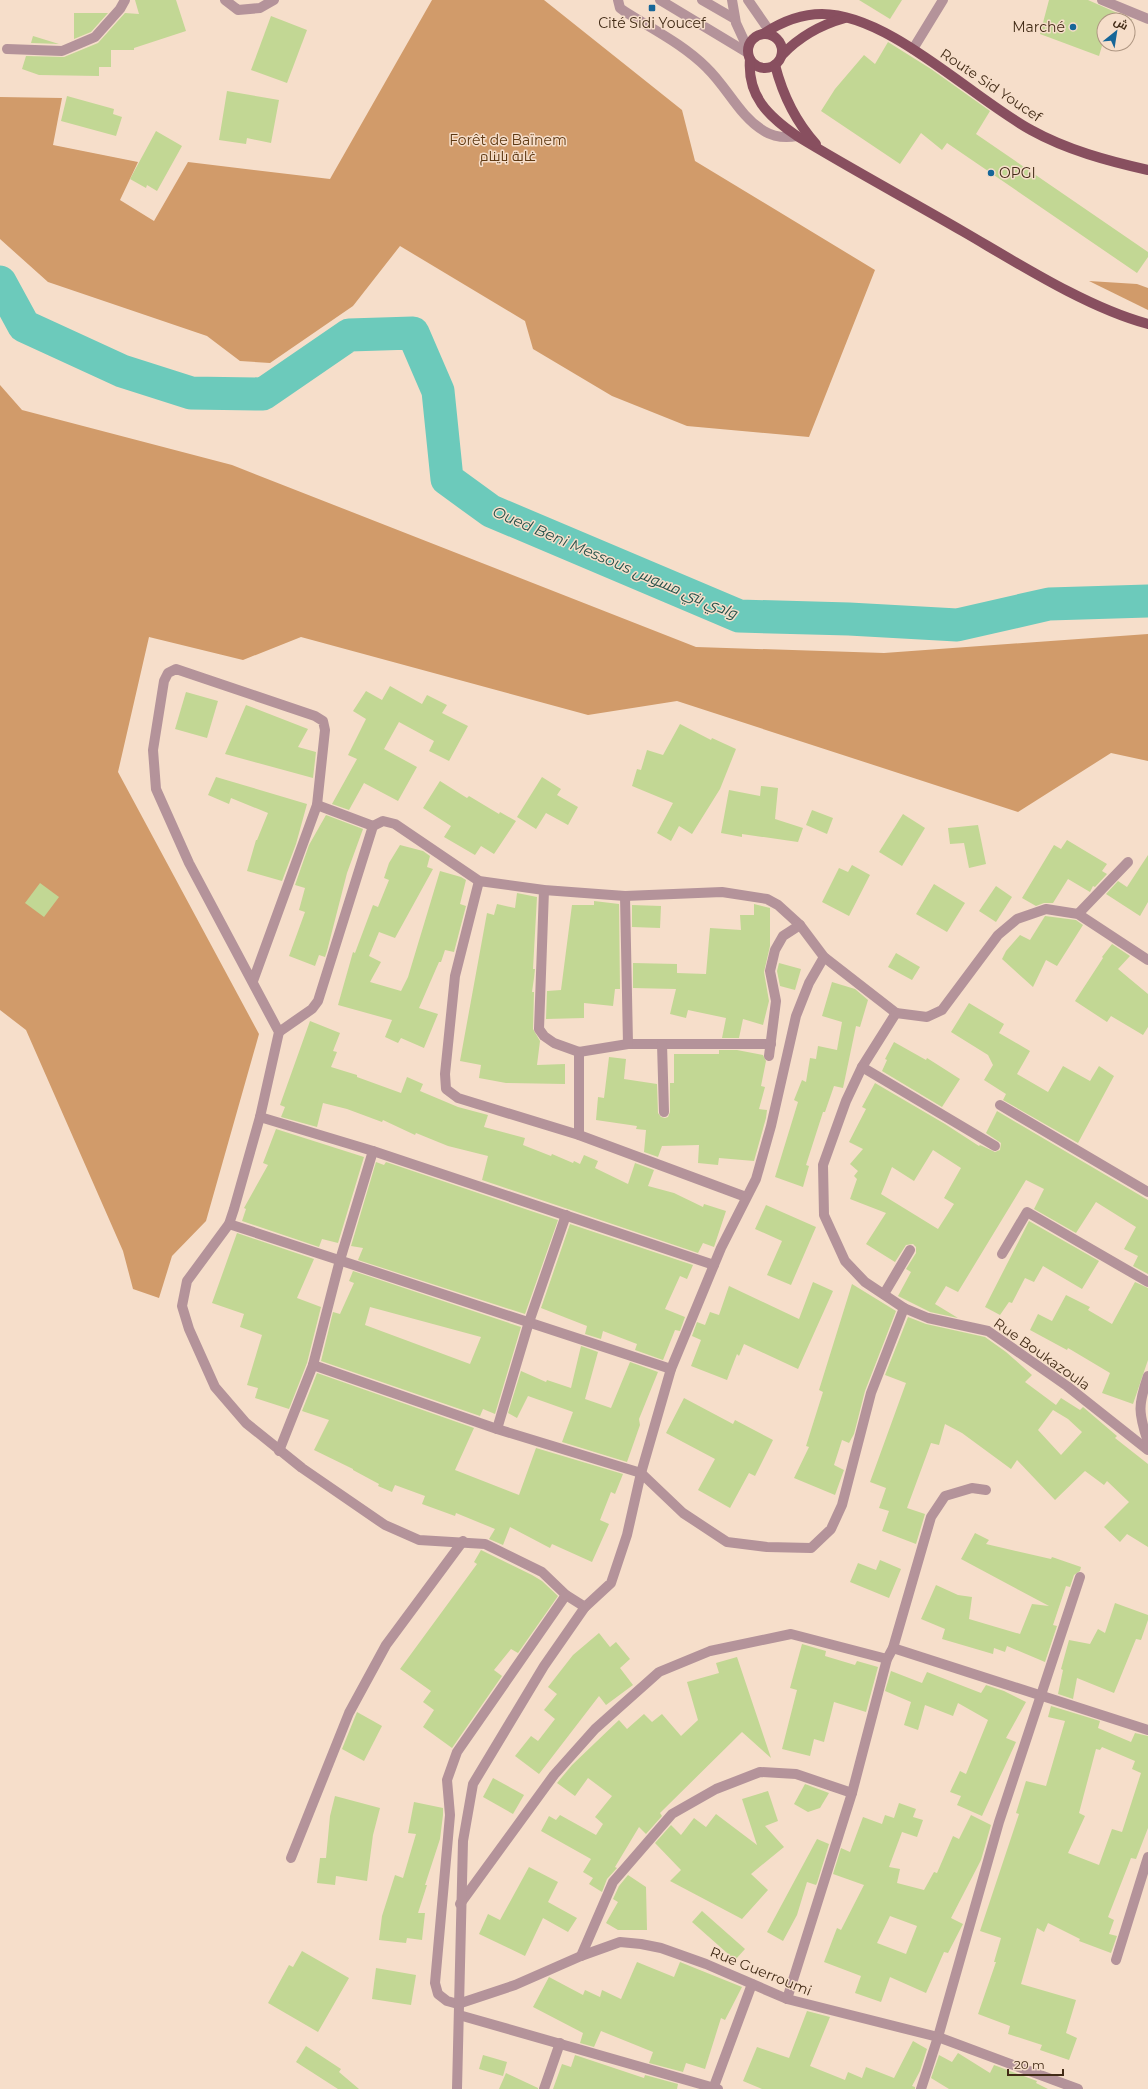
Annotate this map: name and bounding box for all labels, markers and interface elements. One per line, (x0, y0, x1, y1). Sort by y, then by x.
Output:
marker: Cité Sidi Youcef (647, 3, 657, 13)
north arrow (1096, 12, 1136, 52)
place label: Cité Sidi Youcef (598, 14, 707, 32)
text: ش (1111, 14, 1131, 33)
place label: Marché (1012, 18, 1065, 36)
marker: Marché (1068, 22, 1078, 32)
street label: Route Sid Youcef (937, 44, 1046, 126)
park label: Forêt de Baïnem غابة باينام (449, 131, 567, 166)
place label: OPGI (999, 164, 1036, 182)
marker: OPGI (986, 168, 996, 178)
water label: Oued Beni Messous وادي بني مسوس (489, 502, 741, 625)
street label: Rue Boukazoula (990, 1314, 1094, 1394)
street label: Rue Guerroumi (708, 1942, 814, 2000)
scale bar (1008, 2051, 1063, 2077)
text: 20 m (1014, 2057, 1045, 2072)

